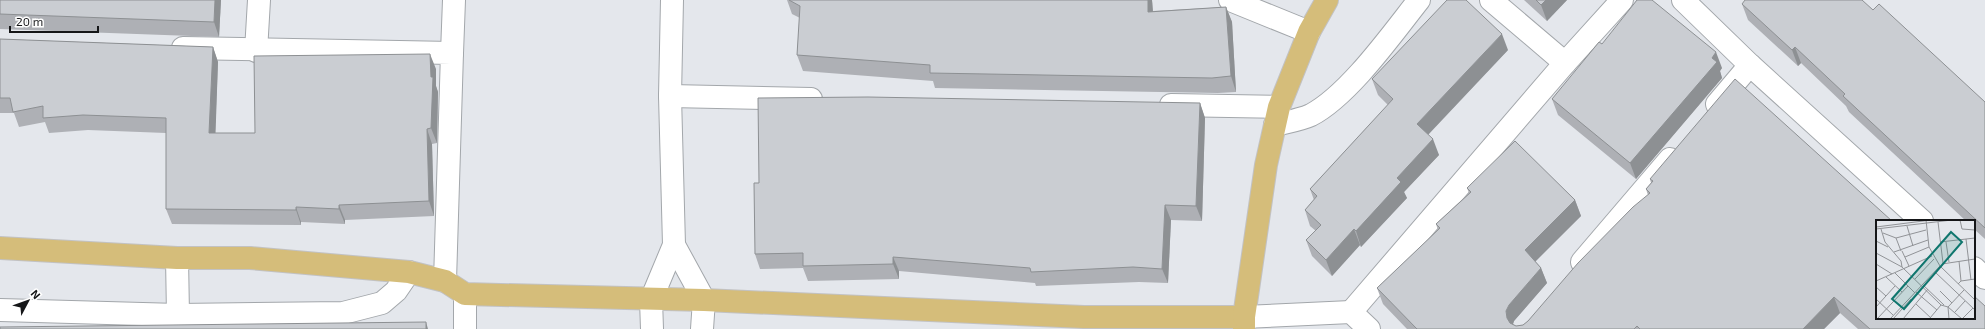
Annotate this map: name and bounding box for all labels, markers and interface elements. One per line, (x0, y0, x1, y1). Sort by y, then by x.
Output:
scale bar (10, 8, 98, 34)
text: 20 m (16, 14, 43, 28)
inset map (1876, 220, 1975, 319)
north arrow (8, 281, 48, 321)
text: N (28, 287, 43, 301)

